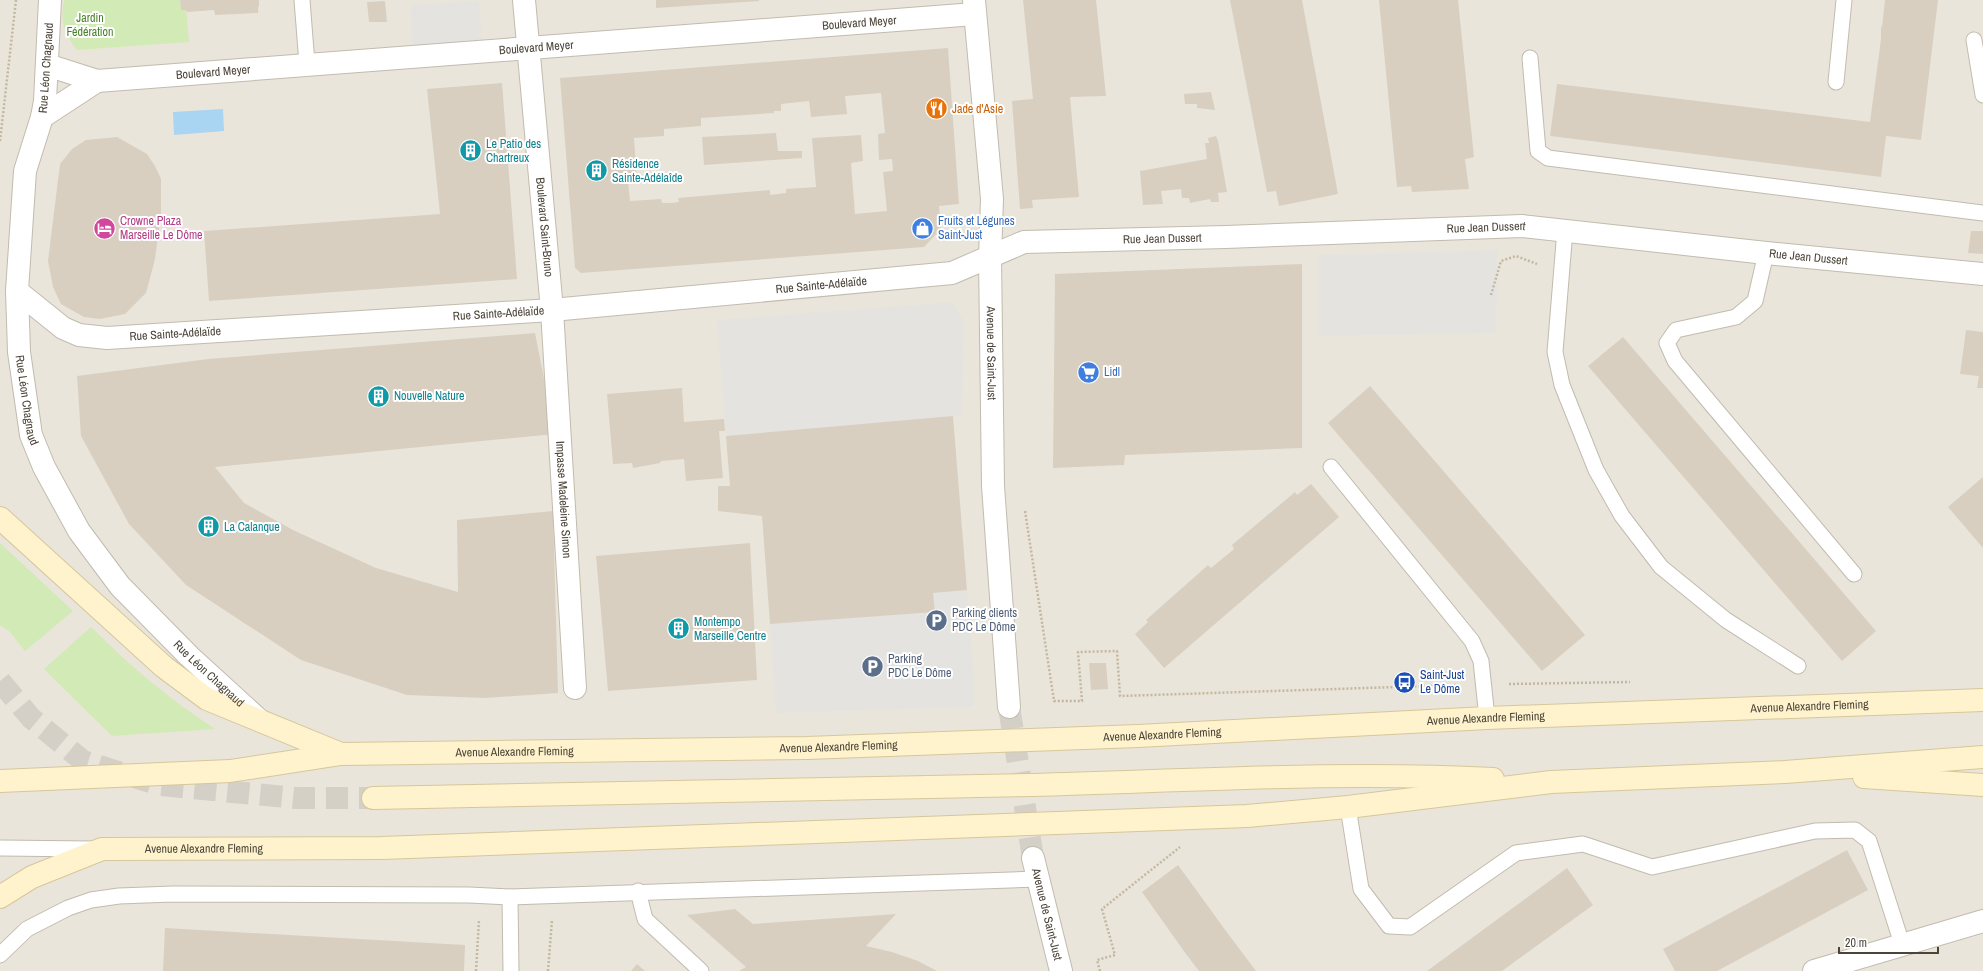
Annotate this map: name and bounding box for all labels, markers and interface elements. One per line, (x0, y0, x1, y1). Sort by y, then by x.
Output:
park label: Jardin Fédération (66, 10, 114, 40)
street label: Boulevard Meyer (822, 12, 898, 34)
street label: Rue Léon Chagnaud (35, 22, 57, 114)
street label: Boulevard Meyer (498, 37, 575, 58)
street label: Boulevard Meyer (175, 61, 252, 83)
restaurant icon: Jade d'Asie (924, 96, 950, 122)
place label: Jade d'Asie (952, 101, 1003, 117)
place label: Le Patio des Chartreux (486, 136, 541, 166)
building icon: Le Patio des Chartreux (457, 138, 483, 164)
place label: Résidence Sainte-Adélaîde (612, 156, 683, 186)
building icon: Résidence Sainte-Adélaîde (584, 158, 610, 184)
street label: Boulevard Saint-Bruno (532, 177, 557, 277)
place label: Crowne Plaza Marseille Le Dôme (120, 213, 203, 243)
place label: Fruits et Légunes Saint-Just (938, 213, 1015, 243)
hotel icon: Crowne Plaza Marseille Le Dôme (92, 215, 118, 241)
shop icon: Fruits et Légunes Saint-Just (910, 215, 936, 241)
street label: Rue Jean Dussert (1446, 218, 1527, 237)
street label: Rue Jean Dussert (1123, 230, 1202, 248)
street label: Rue Jean Dussert (1768, 245, 1849, 269)
street label: Rue Sainte-Adélaïde (775, 273, 868, 297)
street label: Rue Sainte-Adélaïde (452, 303, 545, 324)
street label: Avenue de Saint-Just (983, 305, 1000, 401)
street label: Rue Sainte-Adélaïde (129, 323, 221, 345)
street label: Rue Léon Chagnaud (12, 354, 42, 448)
supermarket icon: Lidl (1075, 359, 1101, 385)
place label: Lidl (1104, 364, 1120, 380)
building icon: Nouvelle Nature (366, 383, 392, 409)
place label: Nouvelle Nature (394, 388, 465, 404)
street label: Impasse Madeleine Simon (552, 441, 575, 559)
building icon: La Calanque (196, 514, 222, 540)
place label: La Calanque (224, 519, 280, 535)
place label: Parking clients PDC Le Dôme (952, 605, 1017, 635)
parking icon: Parking clients PDC Le Dôme (924, 607, 950, 633)
place label: Montempo Marseille Centre (694, 614, 766, 644)
building icon: Montempo Marseille Centre (666, 616, 692, 642)
street label: Rue Léon Chagnaud (170, 637, 248, 710)
place label: Parking PDC Le Dôme (888, 651, 951, 681)
parking icon: Parking PDC Le Dôme (860, 653, 886, 679)
place label: Saint-Just Le Dôme (1420, 667, 1465, 697)
bus stop icon: Saint-Just Le Dôme (1391, 669, 1417, 695)
street label: Avenue Alexandre Fleming (1749, 696, 1869, 716)
street label: Avenue Alexandre Fleming (1425, 708, 1546, 729)
street label: Avenue Alexandre Fleming (1102, 724, 1222, 745)
street label: Avenue Alexandre Fleming (778, 737, 898, 756)
street label: Avenue Alexandre Fleming (454, 743, 574, 761)
street label: Avenue Alexandre Fleming (144, 840, 264, 857)
street label: Avenue de Saint-Just (1028, 866, 1066, 962)
scale bar (1839, 929, 1938, 955)
text: 20 m (1845, 935, 1867, 951)

